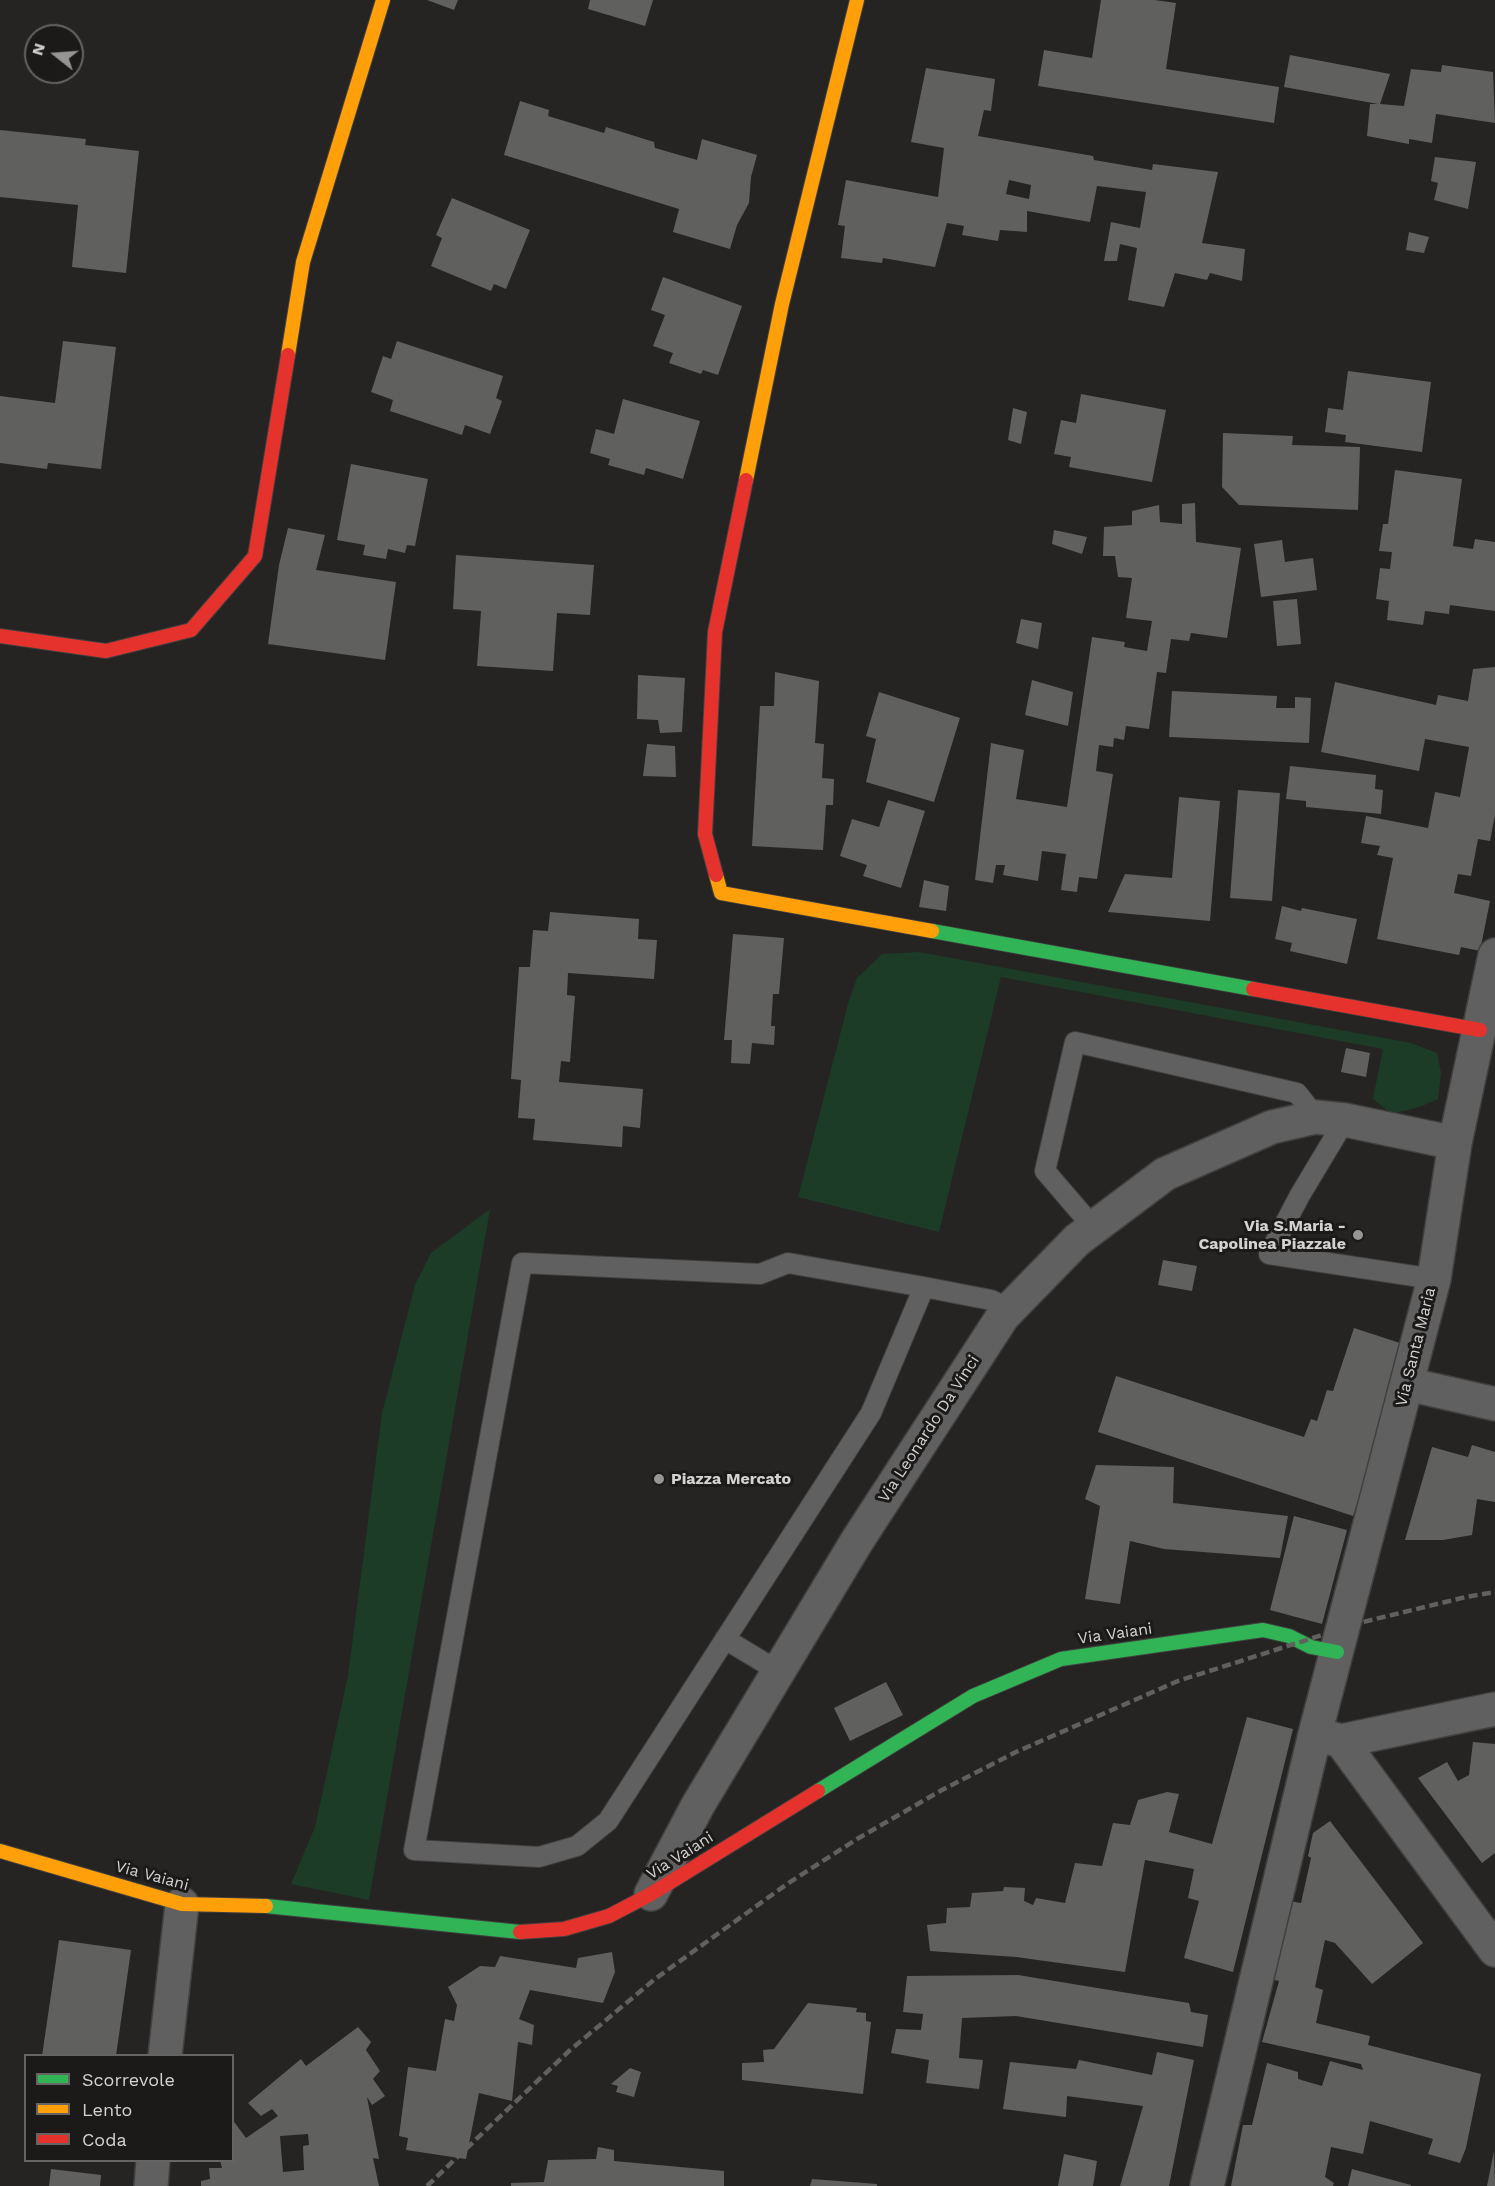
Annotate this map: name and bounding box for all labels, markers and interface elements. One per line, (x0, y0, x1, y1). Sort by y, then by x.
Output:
north arrow (24, 24, 84, 84)
text: N (27, 41, 49, 58)
place label: Via S.Maria - Capolinea Piazzale (1198, 1216, 1346, 1254)
marker: Via S.Maria - Capolinea Piazzale (1351, 1228, 1365, 1242)
street label: Via Santa Maria (1392, 1286, 1440, 1408)
street label: Via Leonardo Da Vinci (874, 1352, 984, 1506)
place label: Piazza Mercato (671, 1469, 791, 1489)
marker: Piazza Mercato (652, 1472, 666, 1486)
street label: Via Vaiani (1076, 1619, 1154, 1649)
street label: Via Vaiani (643, 1828, 717, 1884)
street label: Via Vaiani (113, 1857, 191, 1895)
legend (24, 2054, 234, 2162)
text: Scorrevole (82, 2069, 175, 2090)
text: Lento (82, 2099, 132, 2120)
text: Coda (82, 2129, 127, 2150)

